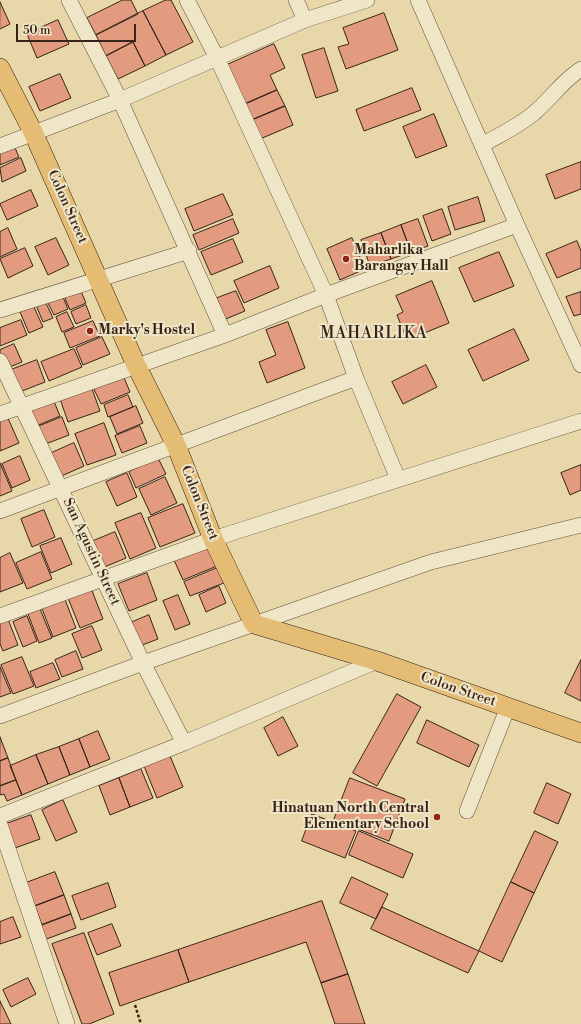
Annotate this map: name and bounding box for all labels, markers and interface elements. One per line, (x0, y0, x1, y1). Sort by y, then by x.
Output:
scale bar (18, 16, 138, 42)
text: 50 m (23, 23, 51, 38)
street label: Colon Street (43, 168, 91, 246)
place label: Maharlika Barangay Hall (354, 243, 448, 276)
marker: Maharlika Barangay Hall (341, 254, 351, 264)
place label: Marky's Hostel (98, 323, 195, 339)
district label: MAHARLIKA (320, 324, 428, 344)
marker: Marky's Hostel (85, 326, 95, 336)
street label: Colon Street (176, 463, 222, 543)
street label: San Agustin Street (59, 496, 123, 608)
street label: Colon Street (418, 669, 498, 711)
place label: Hinatuan North Central Elementary School (272, 801, 429, 834)
marker: Hinatuan North Central Elementary School (432, 812, 442, 822)

